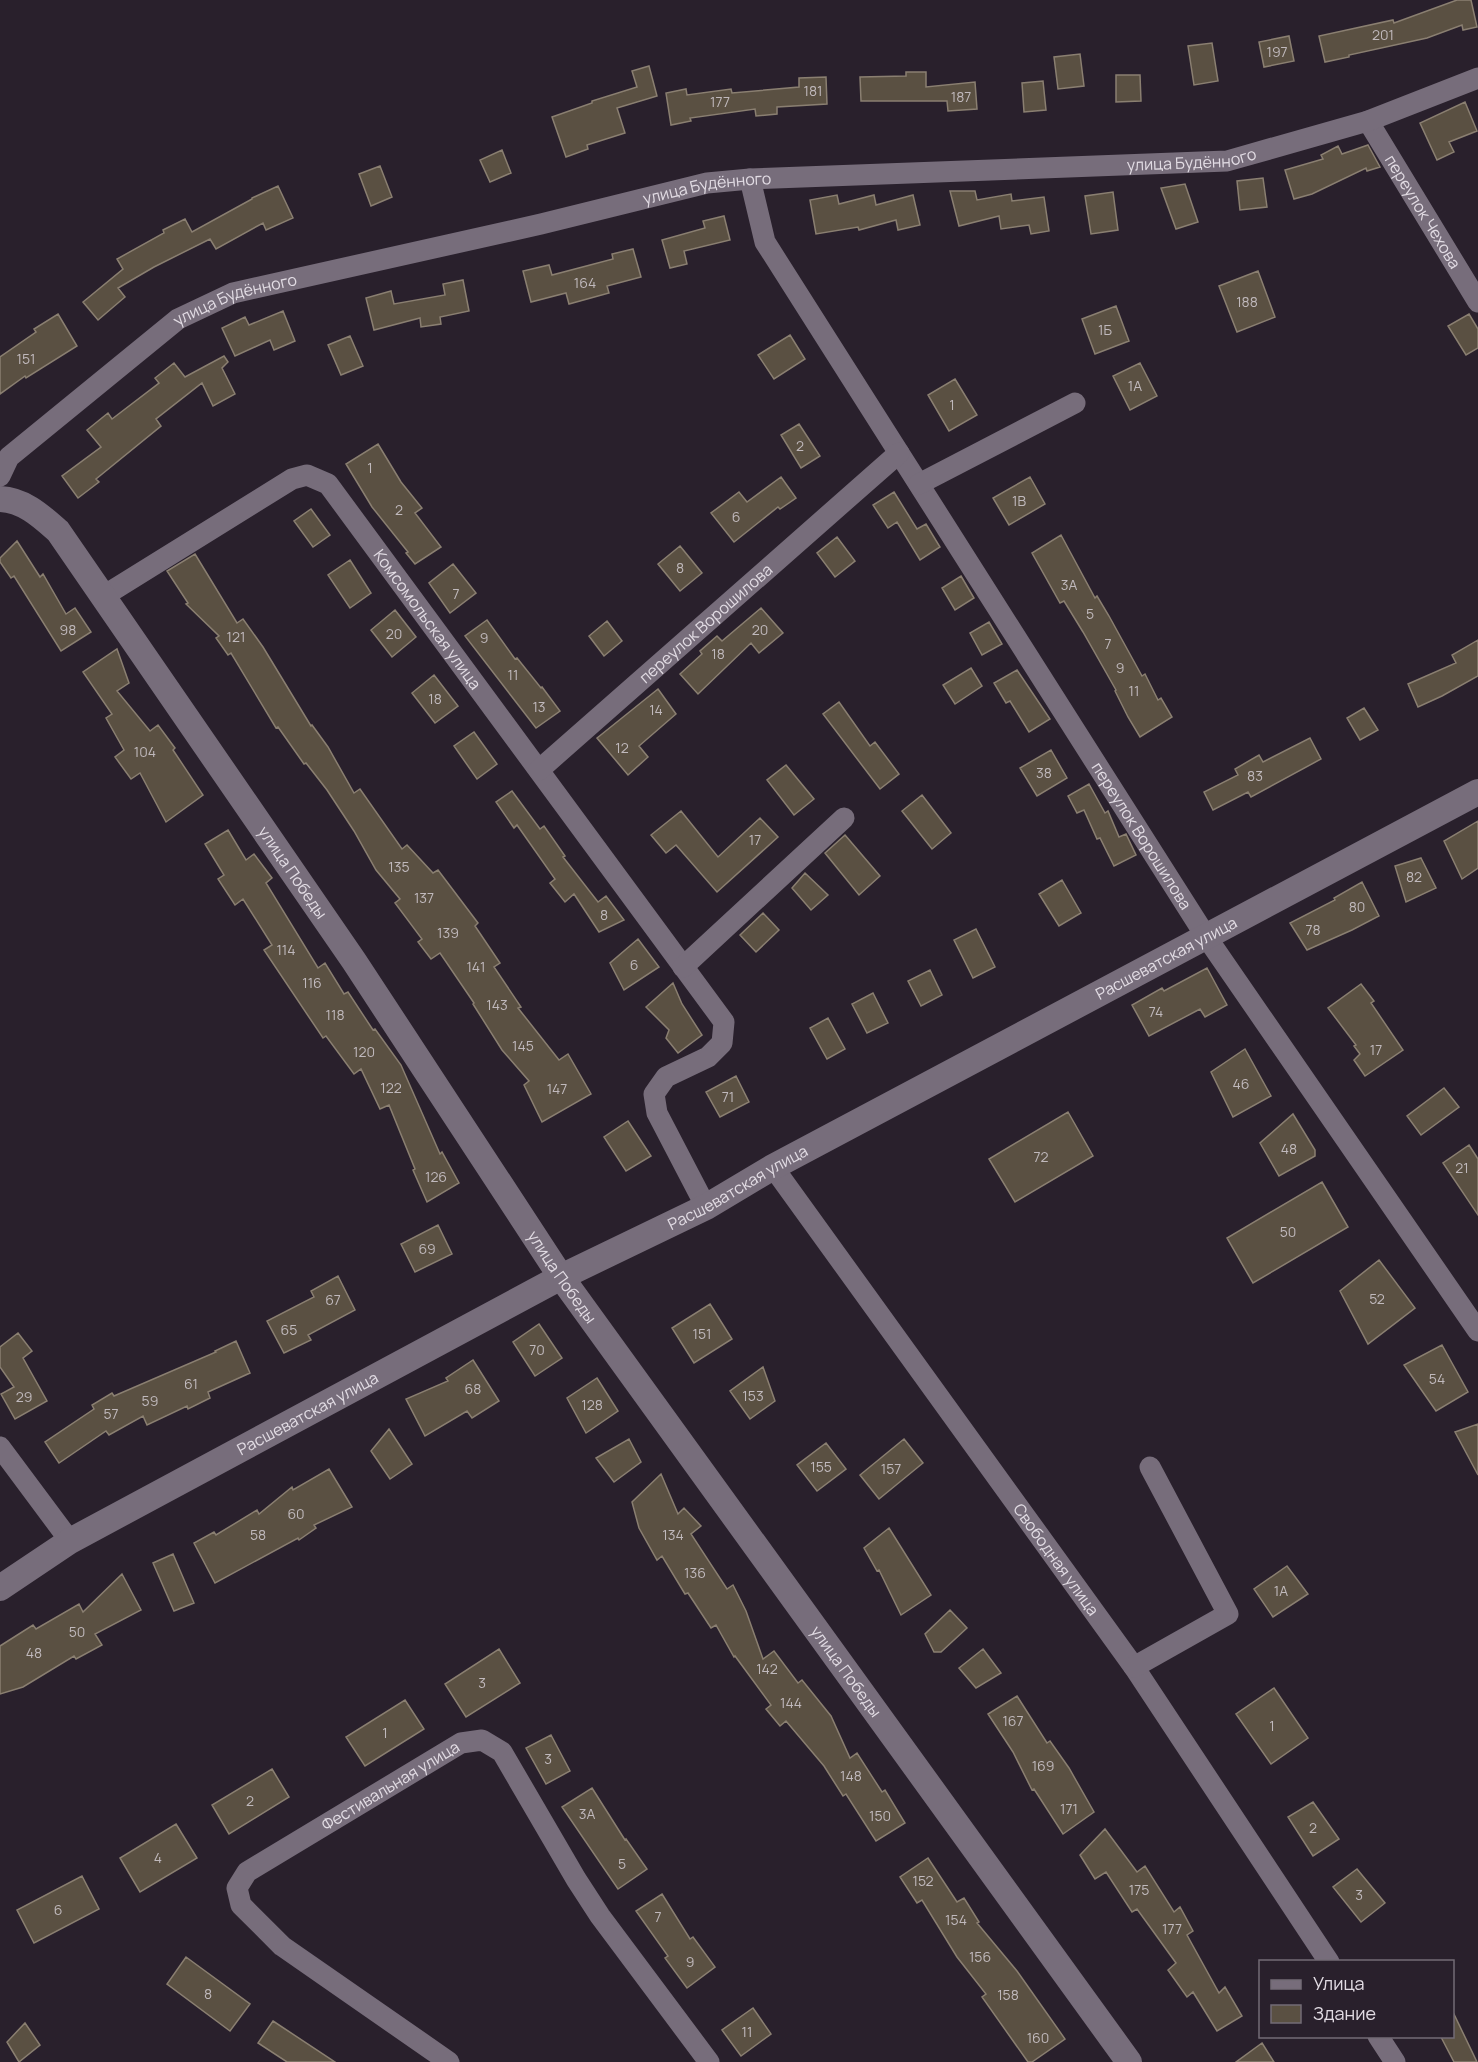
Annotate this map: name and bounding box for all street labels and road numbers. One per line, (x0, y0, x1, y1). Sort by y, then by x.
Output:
street label: улица Будённого (1126, 142, 1259, 176)
street label: переулок Чехова (1380, 151, 1466, 273)
street label: улица Будённого (640, 167, 772, 209)
street label: улица Будённого (168, 268, 299, 330)
street label: Комсомольская улица (369, 545, 486, 694)
street label: переулок Ворошилова (634, 559, 777, 688)
street label: переулок Ворошилова (1087, 758, 1197, 914)
street label: улица Победы (253, 822, 333, 923)
street label: Расшеватская улица (1091, 911, 1241, 1005)
street label: Расшеватская улица (664, 1140, 812, 1235)
street label: улица Победы (523, 1226, 602, 1328)
street label: Расшеватская улица (233, 1366, 382, 1460)
street label: Свободная улица (1008, 1499, 1104, 1620)
street label: улица Победы (806, 1621, 887, 1721)
street label: Фестивальная улица (317, 1736, 463, 1836)

